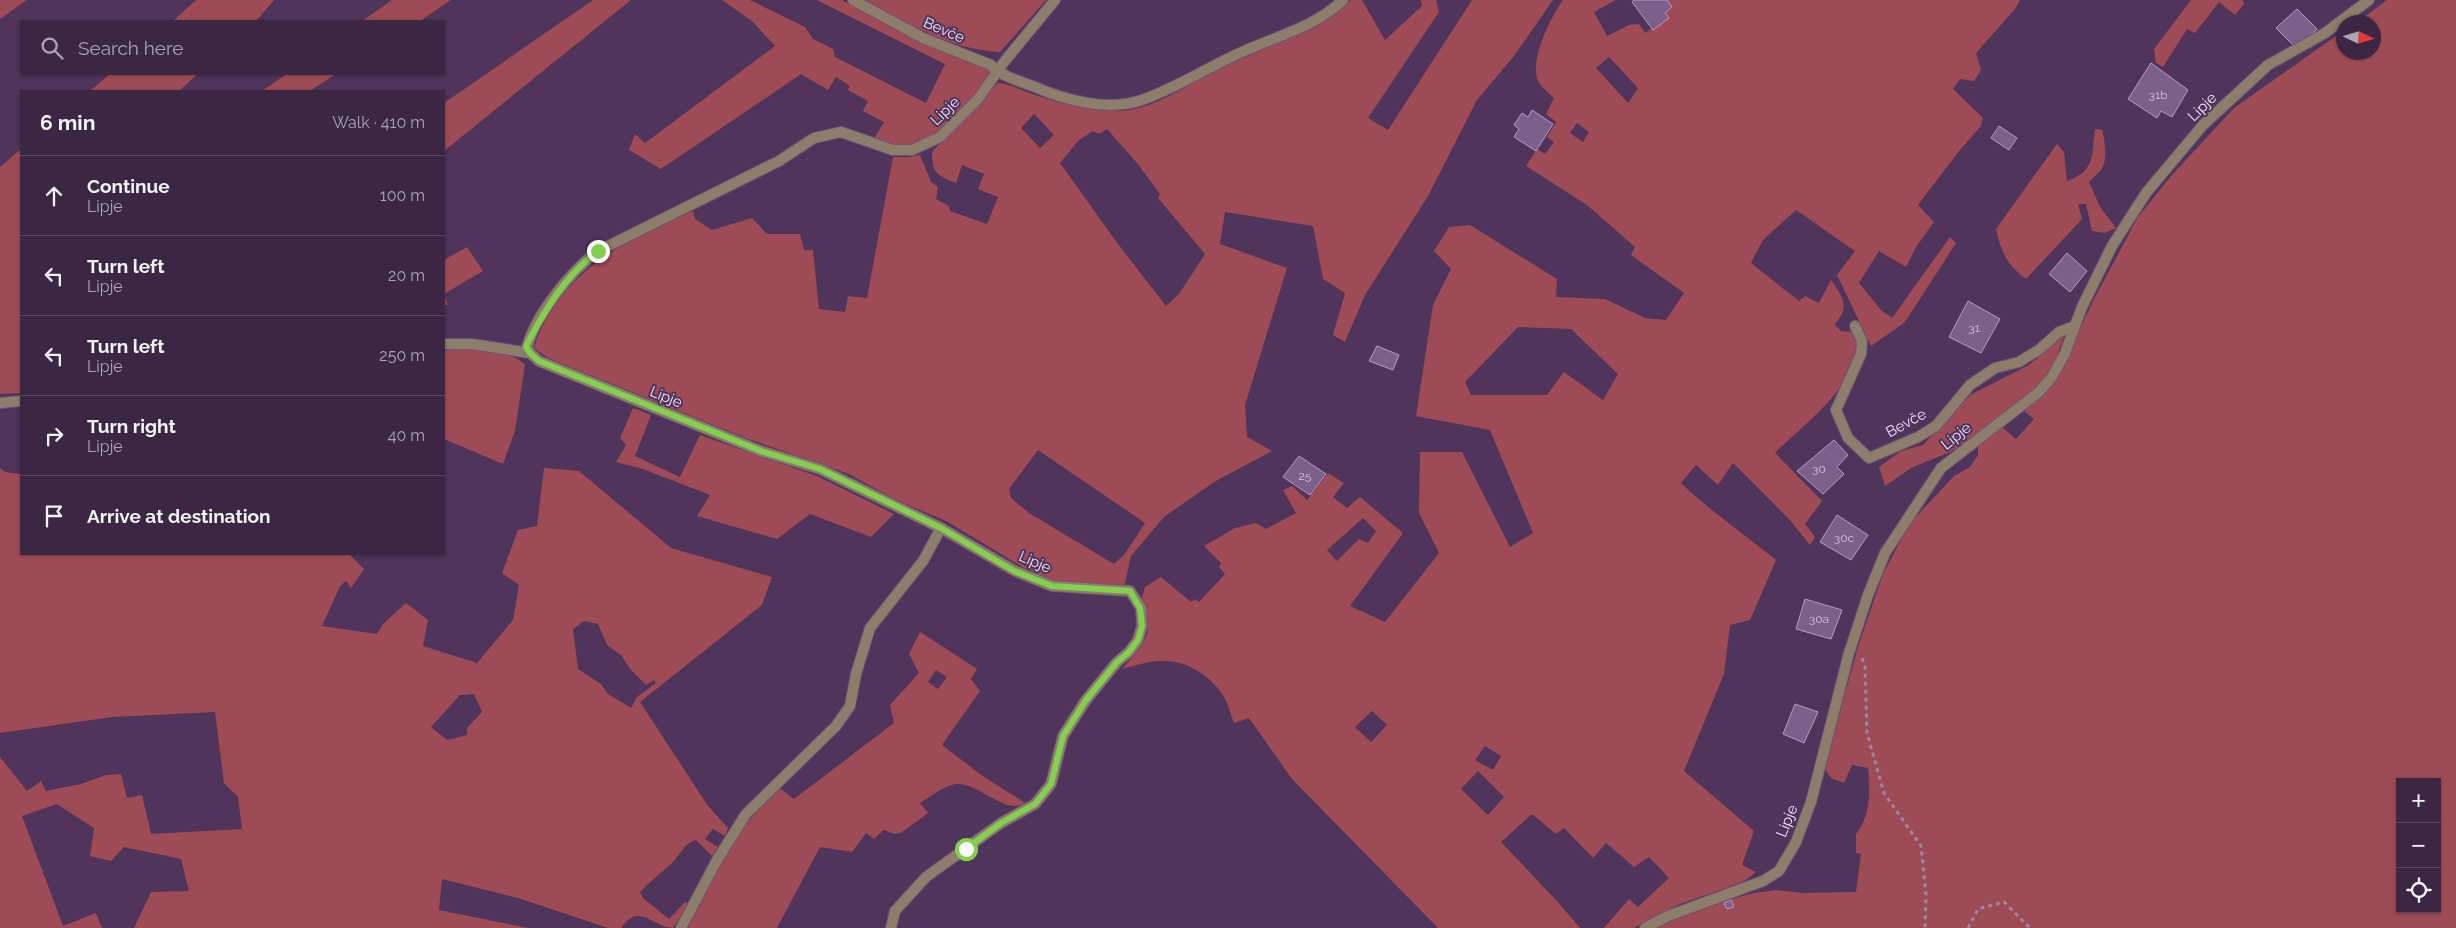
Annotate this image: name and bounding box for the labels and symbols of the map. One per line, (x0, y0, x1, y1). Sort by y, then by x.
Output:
street label: Bevče (921, 13, 968, 47)
north arrow (2336, 15, 2381, 60)
house number: 31b (2149, 88, 2167, 102)
street label: Lipje (2184, 89, 2220, 125)
street label: Lipje (927, 93, 963, 129)
route end (587, 240, 610, 263)
house number: 31 (1968, 321, 1980, 335)
street label: Lipje (647, 382, 685, 412)
street label: Bevče (1883, 405, 1929, 441)
street label: Lipje (1937, 418, 1975, 454)
house number: 30 (1812, 462, 1826, 476)
house number: 25 (1299, 469, 1312, 483)
house number: 30c (1834, 531, 1855, 545)
street label: Lipje (1016, 547, 1054, 577)
house number: 30a (1809, 612, 1829, 626)
street label: Lipje (1772, 802, 1802, 840)
route start (955, 838, 978, 861)

